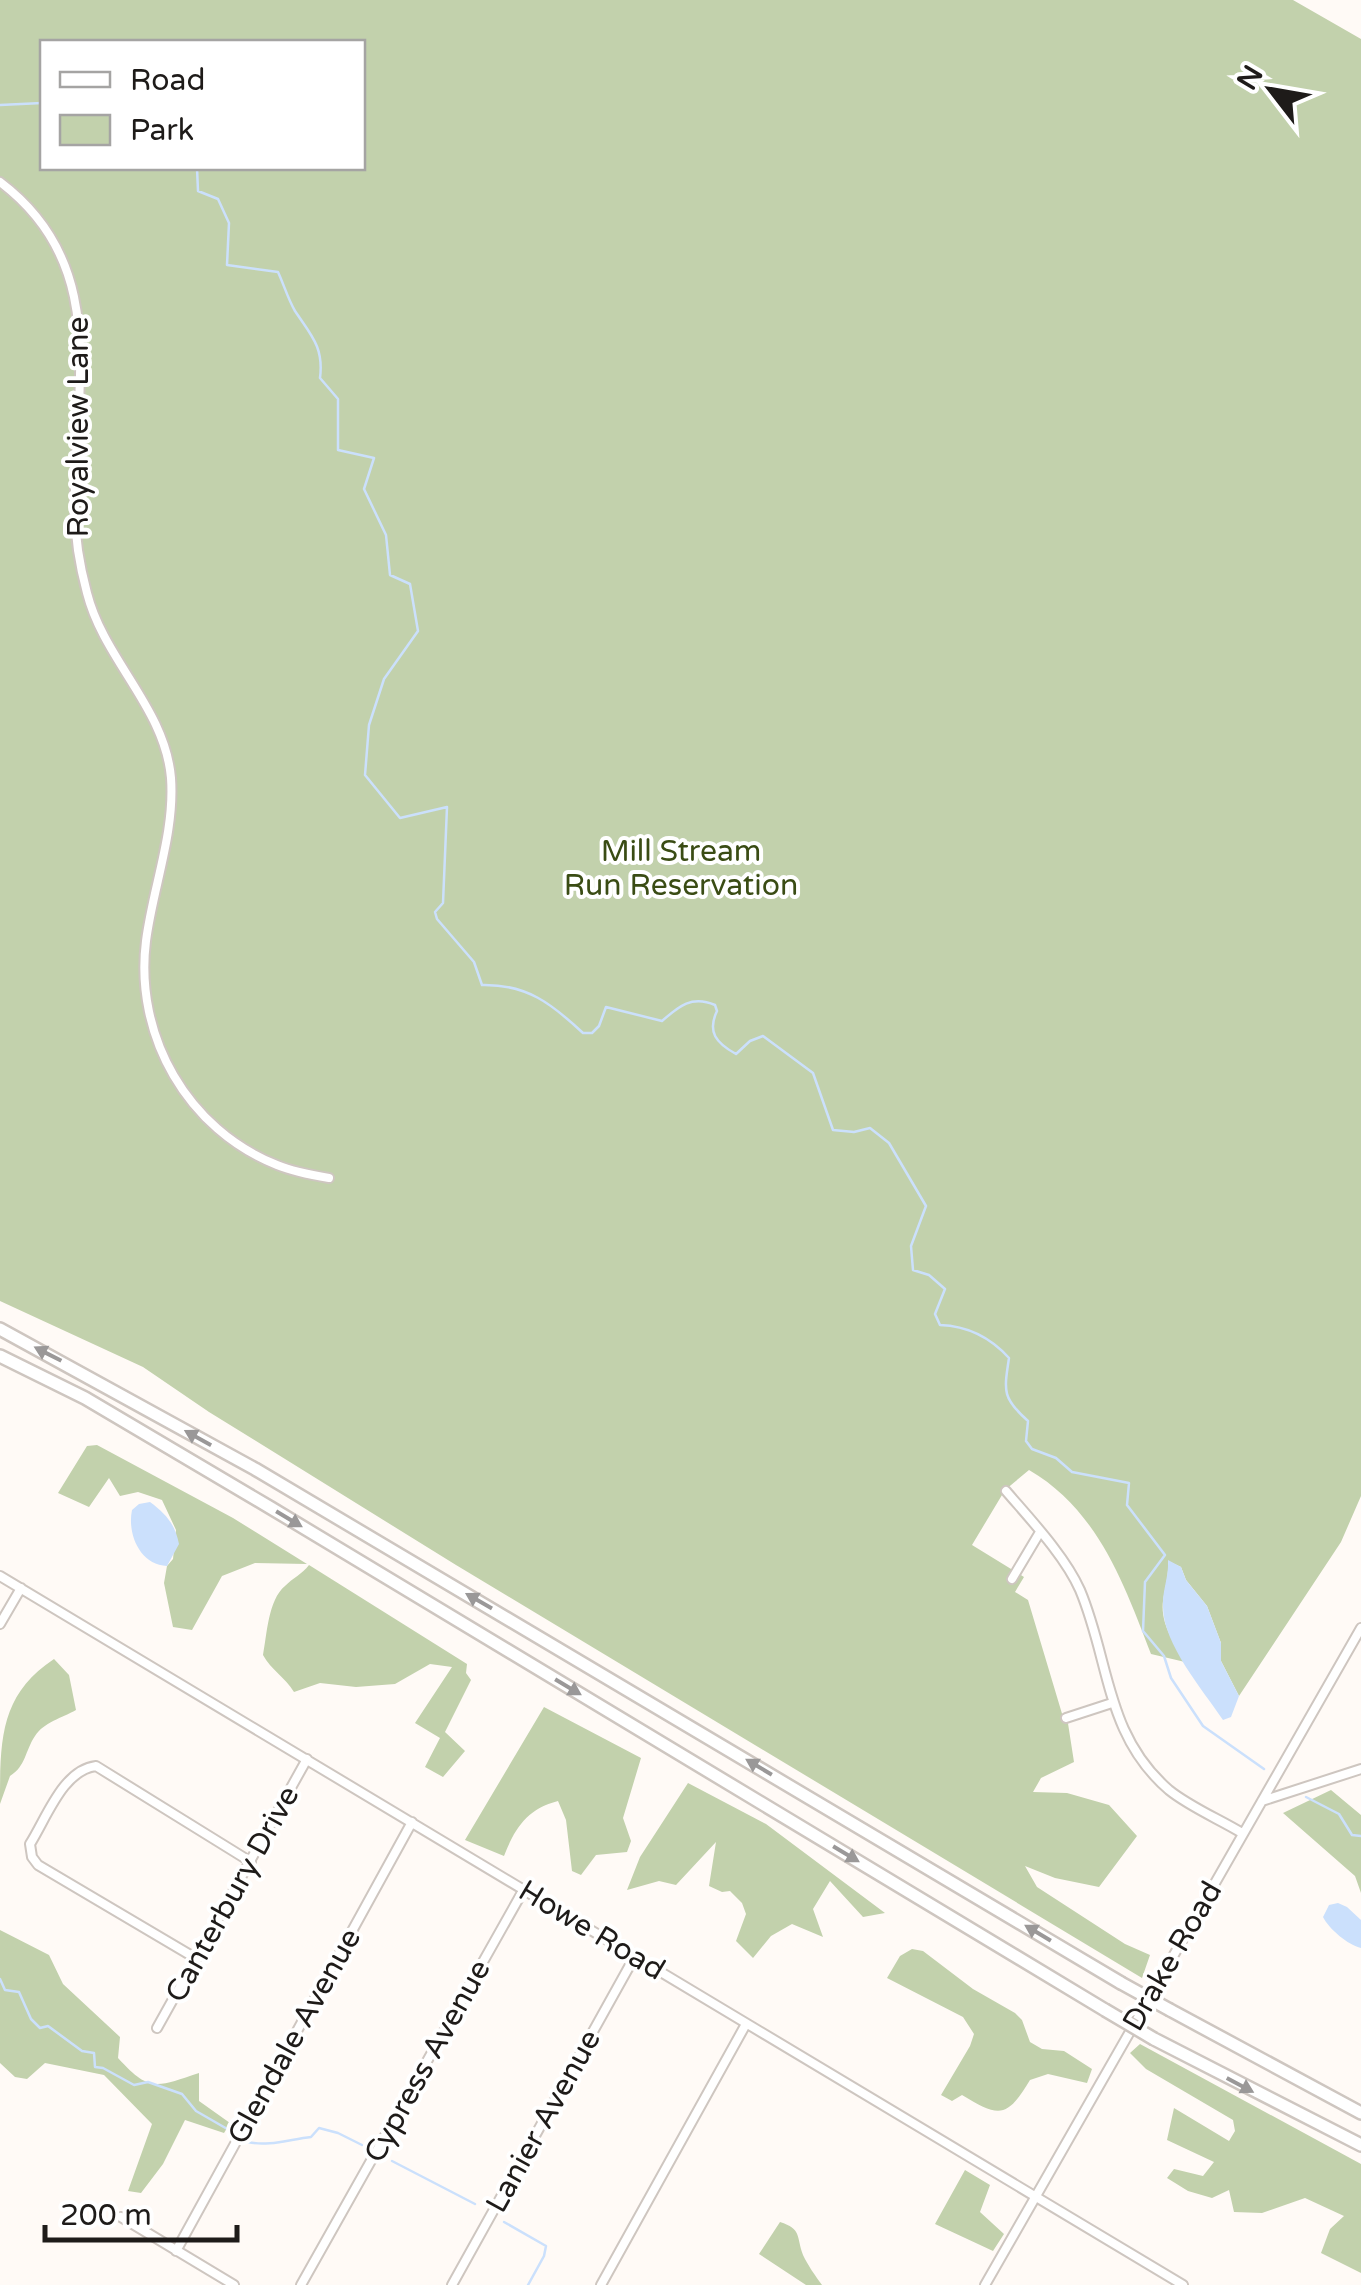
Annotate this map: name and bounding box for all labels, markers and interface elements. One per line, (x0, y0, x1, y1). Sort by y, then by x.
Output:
legend (40, 40, 365, 170)
north arrow (1221, 40, 1321, 140)
text: N (1230, 59, 1271, 96)
text: Road (130, 62, 205, 99)
text: Park (130, 112, 194, 149)
street label: Royalview Lane (60, 317, 97, 537)
park label: Mill Stream Run Reservation (564, 833, 798, 904)
one-way arrow (33, 1346, 62, 1363)
one-way arrow (184, 1429, 213, 1446)
one-way arrow (275, 1510, 303, 1527)
one-way arrow (465, 1593, 493, 1610)
one-way arrow (554, 1678, 582, 1695)
one-way arrow (745, 1759, 773, 1776)
street label: Canterbury Drive (158, 1780, 307, 2009)
one-way arrow (832, 1845, 860, 1862)
street label: Howe Road (512, 1872, 672, 1989)
street label: Drake Road (1115, 1875, 1230, 2038)
street label: Glendale Avenue (220, 1922, 369, 2151)
one-way arrow (1024, 1925, 1052, 1943)
street label: Cypress Avenue (356, 1953, 498, 2169)
street label: Lanier Avenue (478, 2023, 609, 2219)
one-way arrow (1226, 2076, 1255, 2093)
scale bar (45, 2180, 238, 2242)
text: 200 m (60, 2197, 152, 2234)

